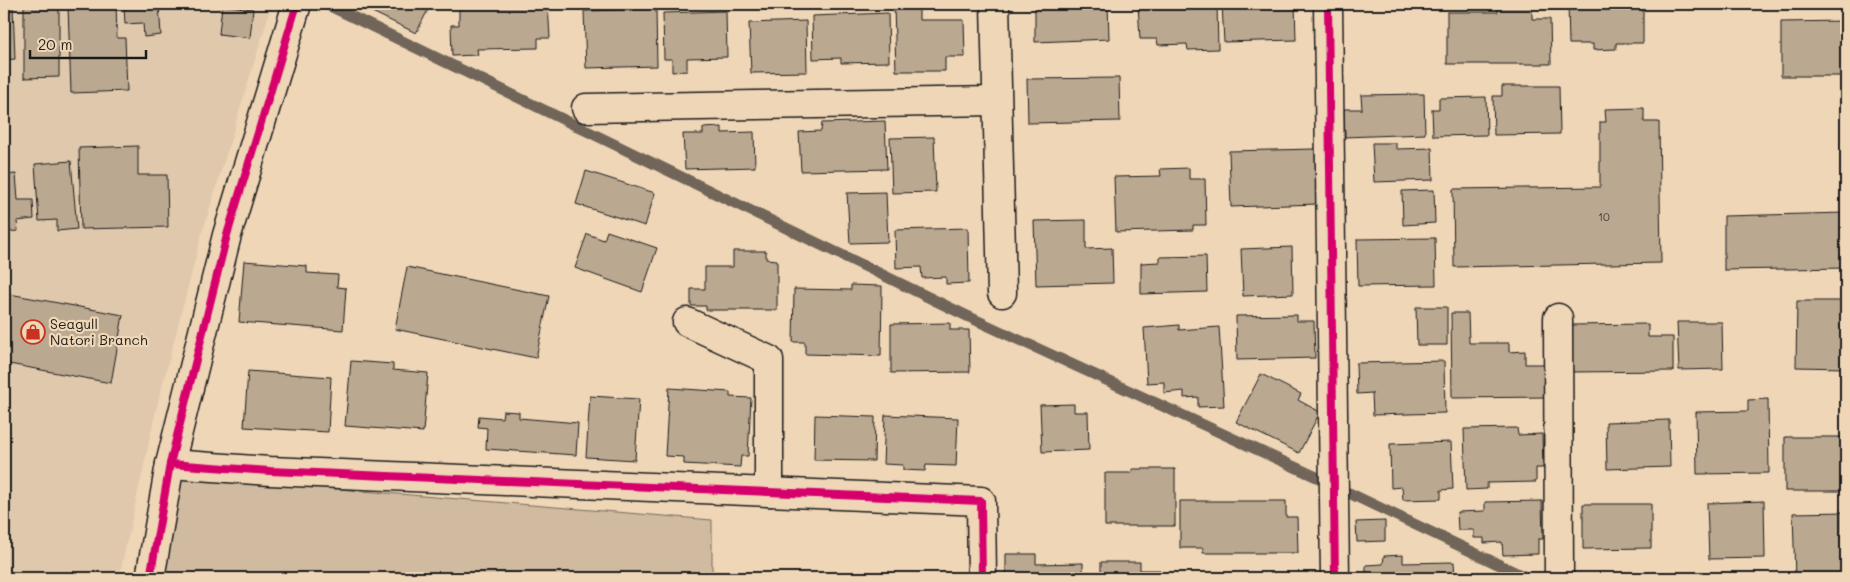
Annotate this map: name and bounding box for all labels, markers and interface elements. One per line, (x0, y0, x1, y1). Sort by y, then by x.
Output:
scale bar (30, 28, 146, 60)
text: 20 m (38, 34, 72, 54)
house number: 10 (1598, 209, 1610, 224)
place label: Seagull Natori Branch (50, 314, 148, 349)
shop icon: Seagull Natori Branch (20, 319, 46, 345)

